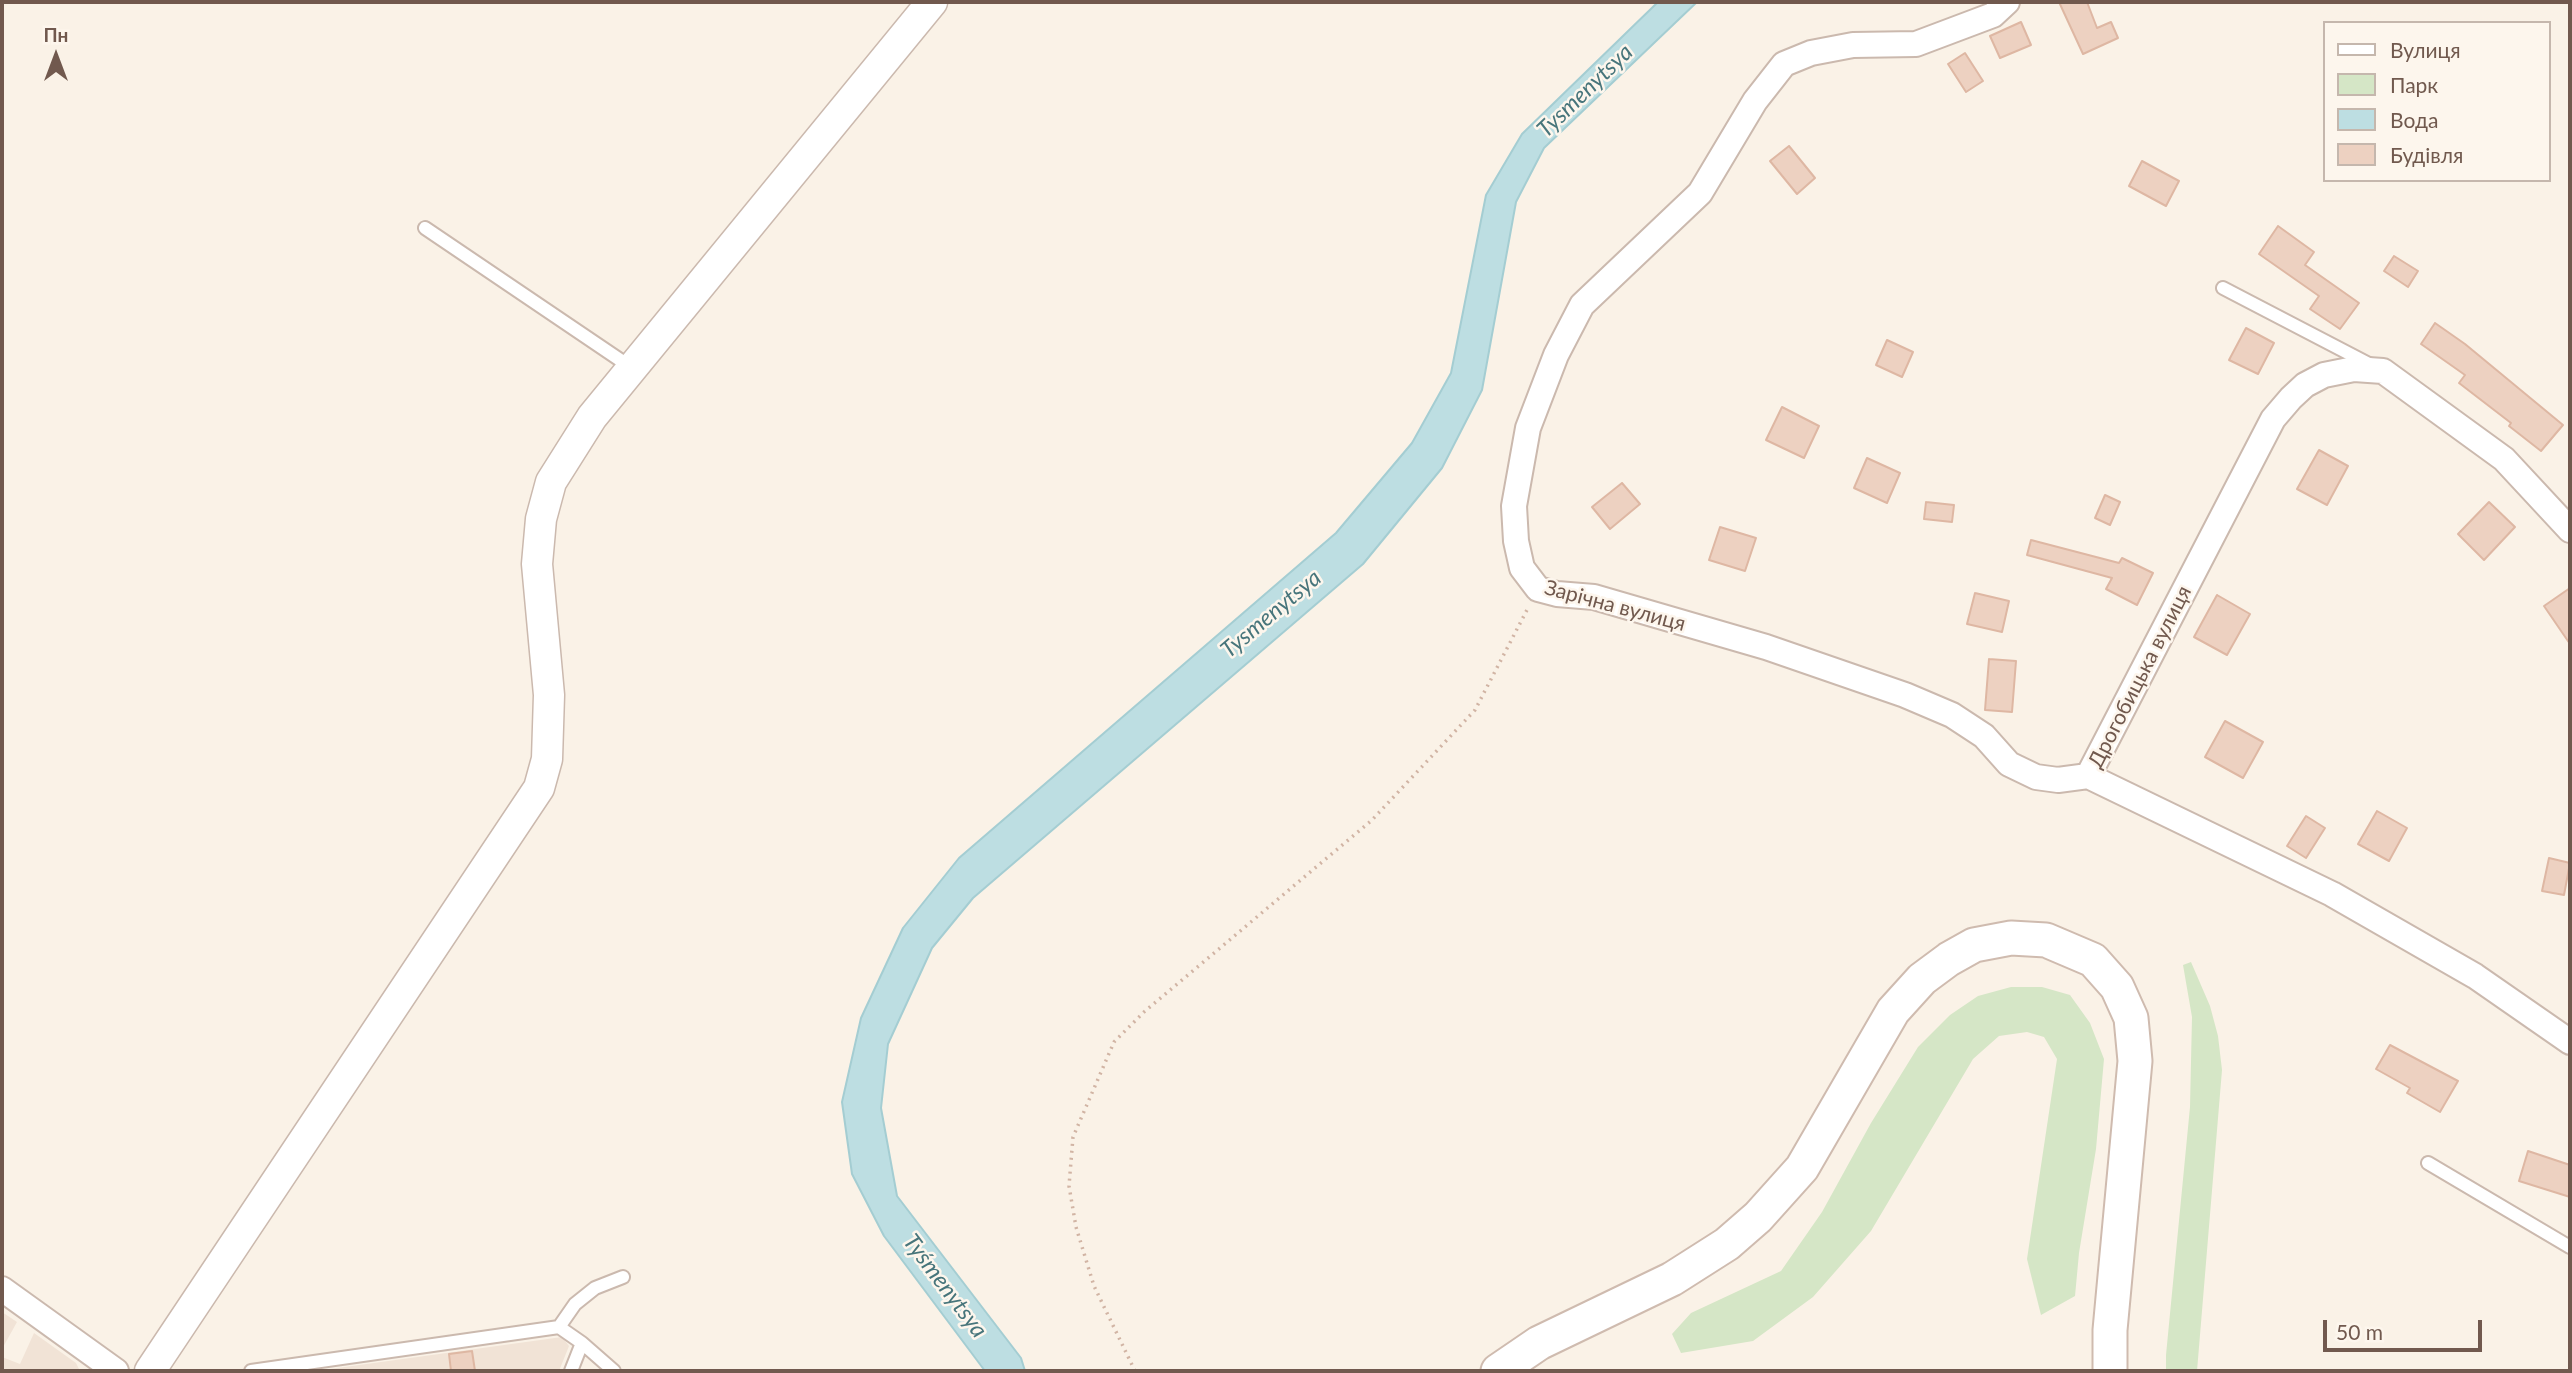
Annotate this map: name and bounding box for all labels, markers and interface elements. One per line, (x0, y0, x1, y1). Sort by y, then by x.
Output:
north arrow (21, 21, 91, 91)
legend (2324, 21, 2551, 182)
text: Пн (44, 23, 68, 46)
text: Вулиця (2390, 37, 2461, 62)
water label: Tysmenytsya (1531, 39, 1639, 143)
text: Парк (2390, 72, 2438, 97)
text: Вода (2390, 107, 2438, 132)
text: Будівля (2390, 142, 2463, 167)
water label: Tysmenytsya (1215, 564, 1327, 664)
street label: Зарічна вулиця (1542, 575, 1688, 637)
street label: Дрогобицька вулиця (2083, 582, 2197, 772)
water label: Tyśmenytsya (897, 1229, 993, 1343)
scale bar (2327, 1306, 2486, 1350)
text: 50 m (2336, 1319, 2383, 1344)

